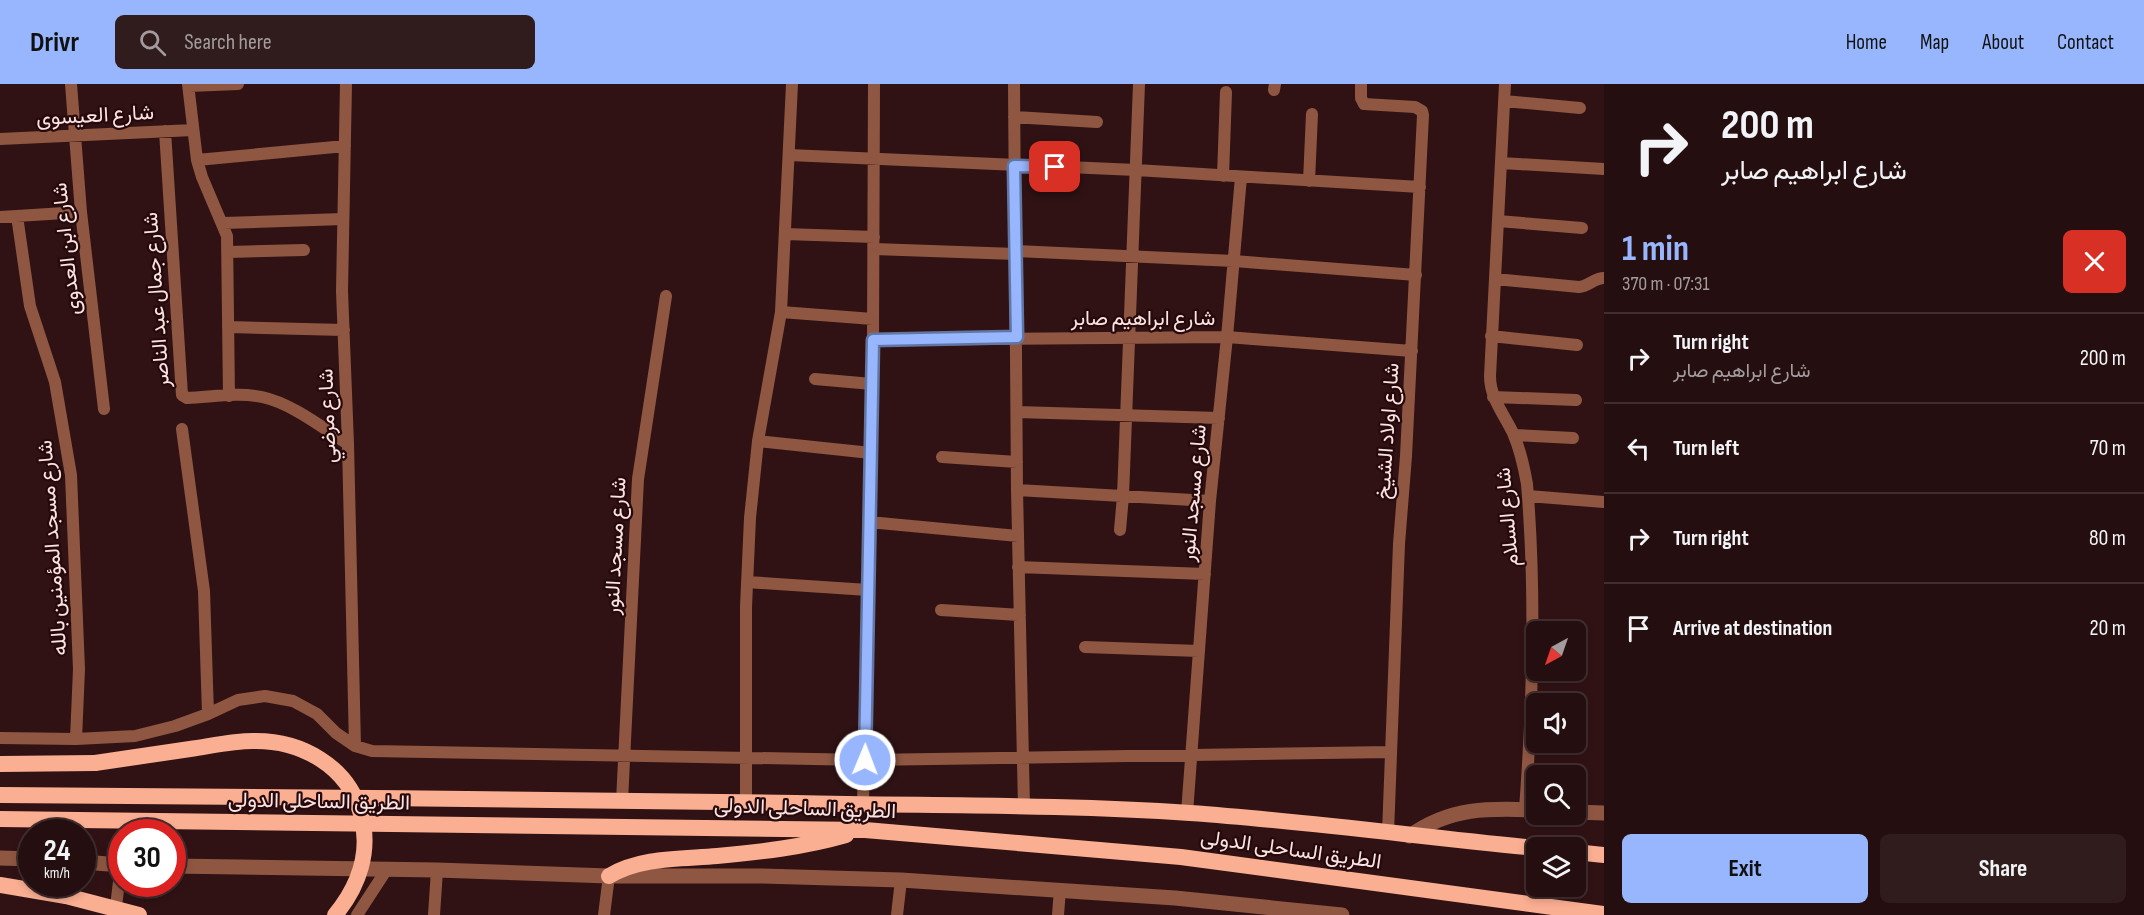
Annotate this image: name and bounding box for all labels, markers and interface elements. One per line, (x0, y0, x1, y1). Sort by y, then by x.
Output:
search box (115, 15, 535, 69)
text: Drivr (30, 26, 79, 59)
icon: search (136, 26, 169, 59)
text: Search here (184, 29, 272, 56)
text: Home (1846, 30, 1887, 55)
text: Map (1920, 30, 1949, 55)
text: About (1982, 30, 2024, 55)
text: Contact (2057, 30, 2114, 55)
street label: شارع العيسوى (35, 100, 155, 132)
text: 200 m (1721, 100, 1814, 151)
icon: right (1622, 108, 1700, 186)
pin (1029, 141, 1080, 192)
icon: arrive (1038, 150, 1071, 183)
text: شارع ابراهيم صابر (1721, 155, 1907, 187)
street label: شارع ابن العدوى (47, 181, 87, 317)
street label: شارع جمال عبد الناصر (138, 211, 176, 390)
text: 1 min (1622, 228, 1689, 271)
button: close (2063, 230, 2126, 293)
text: 370 m · 07:31 (1622, 272, 1710, 296)
street label: شارع ابراهيم صابر (1070, 306, 1215, 332)
text: Turn right (1673, 329, 1749, 356)
icon: right (1622, 342, 1655, 375)
text: 200 m (2080, 345, 2126, 372)
text: شارع ابراهيم صابر (1673, 359, 1811, 383)
street label: شارع اولاد الشيخ (1370, 362, 1406, 500)
street label: شارع مرضي (313, 368, 346, 464)
street label: شارع مسجد النور (1175, 423, 1213, 564)
icon: left (1622, 432, 1655, 465)
text: Turn left (1673, 435, 1739, 462)
text: 70 m (2090, 435, 2126, 462)
street label: شارع مسجد المؤمنين بالله (32, 439, 74, 657)
street label: شارع السلام (1491, 466, 1525, 568)
street label: شارع مسجد النور (599, 477, 633, 617)
icon: right (1622, 522, 1655, 555)
text: Turn right (1673, 525, 1749, 552)
text: 80 m (2089, 525, 2126, 552)
icon: arrive (1622, 612, 1655, 645)
text: Arrive at destination (1673, 615, 1832, 642)
text: 20 m (2090, 615, 2126, 642)
north arrow (1526, 621, 1586, 681)
map controls (1526, 621, 1586, 897)
button: sound (1526, 693, 1586, 753)
position arrow (833, 728, 897, 792)
button: search (1526, 765, 1586, 825)
street label: الطريق الساحلى الدولى (228, 787, 410, 816)
street label: الطريق الساحلى الدولى (713, 793, 896, 824)
speed limit sign: 30 (108, 819, 186, 897)
street label: الطريق الساحلى الدولى (1199, 824, 1383, 875)
text: 24 (44, 833, 70, 869)
button: Exit (1622, 834, 1868, 903)
button: Share (1880, 834, 2126, 903)
button: layers (1526, 837, 1586, 897)
text: km/h (44, 864, 70, 883)

